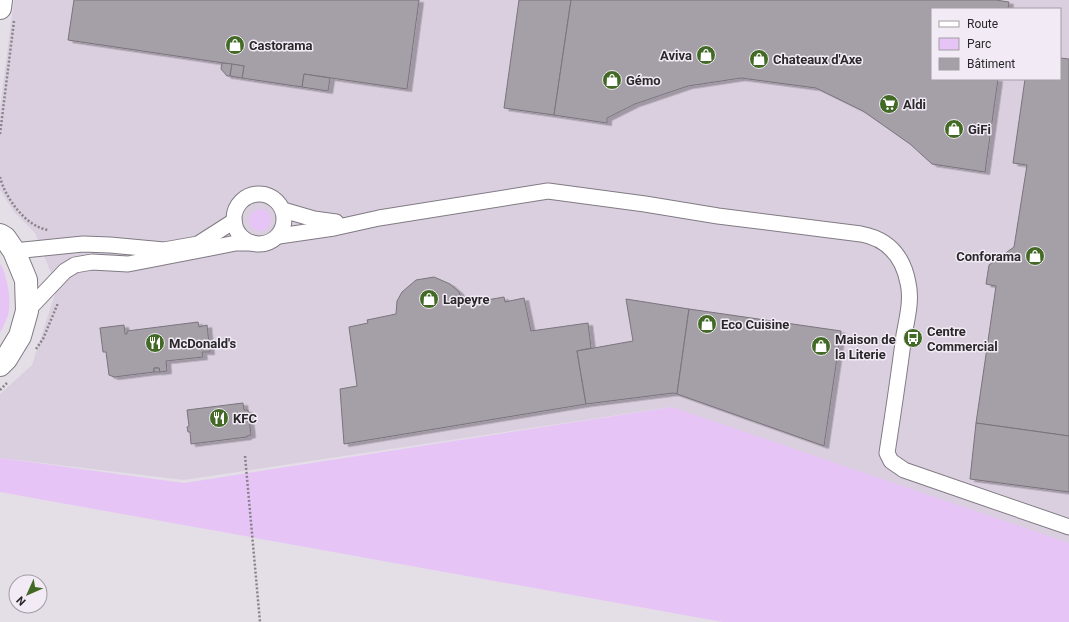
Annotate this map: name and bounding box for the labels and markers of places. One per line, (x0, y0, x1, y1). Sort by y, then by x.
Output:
shop icon: Castorama (224, 34, 246, 56)
place label: Castorama (249, 38, 312, 53)
shop icon: Aviva (695, 44, 717, 66)
place label: Aviva (660, 48, 692, 63)
shop icon: Chateaux d'Axe (748, 48, 770, 70)
place label: Chateaux d'Axe (773, 52, 862, 67)
shop icon: Gémo (601, 69, 623, 91)
place label: Gémo (626, 73, 660, 88)
supermarket icon: Aldi (878, 93, 900, 115)
place label: Aldi (903, 97, 926, 112)
shop icon: GiFi (943, 118, 965, 140)
place label: GiFi (968, 122, 991, 137)
shop icon: Conforama (1024, 245, 1046, 267)
place label: Conforama (956, 249, 1021, 264)
shop icon: Lapeyre (418, 288, 440, 310)
place label: Lapeyre (443, 292, 489, 307)
shop icon: Eco Cuisine (696, 313, 718, 335)
place label: Eco Cuisine (721, 317, 789, 332)
place label: Centre Commercial (927, 324, 998, 354)
bus stop icon: Centre Commercial (902, 327, 924, 349)
restaurant icon: McDonald's (144, 332, 166, 354)
place label: Maison de la Literie (835, 332, 896, 362)
shop icon: Maison de la Literie (810, 335, 832, 357)
place label: McDonald's (169, 336, 236, 351)
restaurant icon: KFC (208, 407, 230, 429)
place label: KFC (233, 411, 257, 426)

